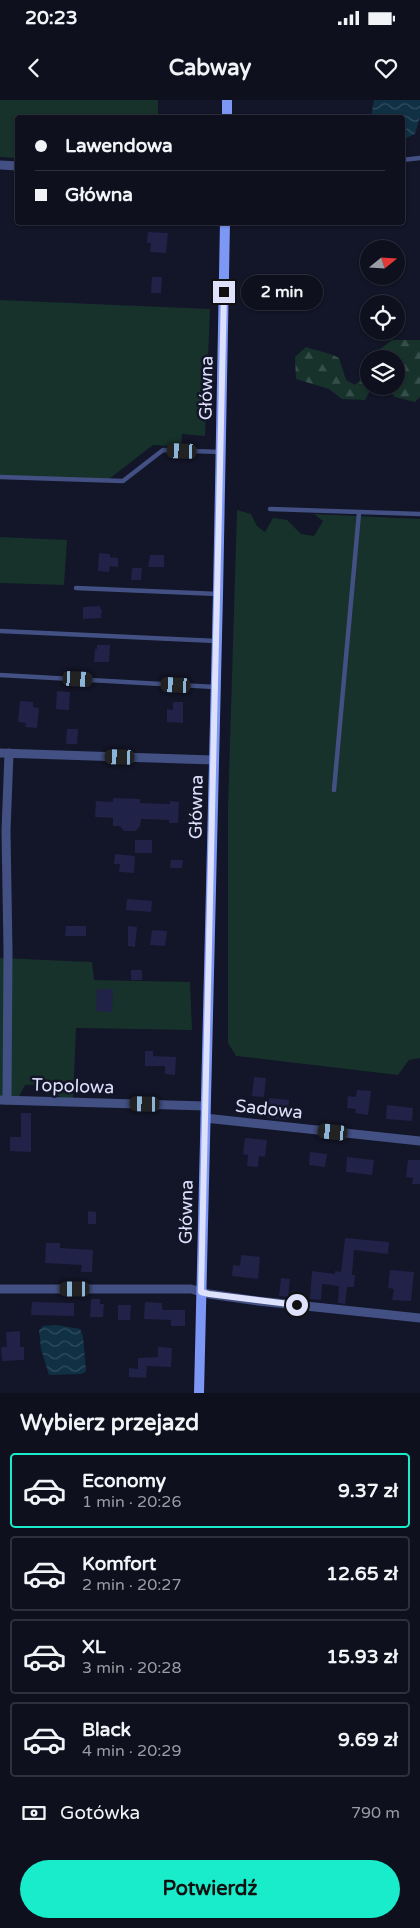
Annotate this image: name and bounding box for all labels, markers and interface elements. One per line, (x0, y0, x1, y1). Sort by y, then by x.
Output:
text: 20:23 (25, 7, 78, 29)
icon: back (20, 54, 48, 82)
icon: heart (372, 54, 400, 82)
text: Cabway (169, 55, 251, 81)
text: Lawendowa (65, 135, 173, 157)
text: Główna (65, 184, 133, 206)
north arrow (360, 240, 405, 285)
map controls (360, 240, 405, 395)
callout: 2 min (242, 274, 324, 310)
route end (213, 281, 235, 303)
text: 2 min (261, 282, 303, 302)
button: locate (360, 295, 405, 340)
button: layers (360, 350, 405, 395)
street label: Główna (194, 356, 218, 420)
car (166, 443, 197, 459)
car (62, 671, 93, 687)
car (160, 677, 191, 693)
car (104, 749, 135, 765)
street label: Główna (184, 775, 208, 839)
street label: Topolowa (31, 1074, 115, 1098)
street label: Sadowa (234, 1095, 304, 1123)
car (129, 1096, 160, 1112)
car (317, 1123, 348, 1141)
street label: Główna (174, 1180, 198, 1244)
car (60, 1282, 90, 1297)
route start (286, 1294, 308, 1316)
text: Wybierz przejazd (20, 1410, 199, 1436)
icon: car (22, 1468, 67, 1513)
text: Economy (82, 1470, 166, 1492)
text: 9.37 zł (338, 1480, 398, 1502)
text: 1 min · 20:26 (82, 1492, 181, 1512)
icon: car (22, 1551, 67, 1596)
text: Komfort (82, 1553, 156, 1575)
text: 12.65 zł (326, 1563, 398, 1585)
text: 2 min · 20:27 (82, 1575, 181, 1595)
icon: car (22, 1634, 67, 1679)
text: XL (82, 1636, 106, 1658)
text: 15.93 zł (326, 1646, 398, 1668)
text: 3 min · 20:28 (82, 1658, 181, 1678)
icon: car (22, 1717, 67, 1762)
text: Black (82, 1719, 131, 1741)
text: 9.69 zł (338, 1729, 398, 1751)
text: 4 min · 20:29 (82, 1741, 181, 1761)
icon: cash (20, 1799, 48, 1827)
text: Gotówka (60, 1802, 140, 1824)
text: 790 m (351, 1803, 400, 1823)
button: Potwierdź (20, 1860, 400, 1918)

